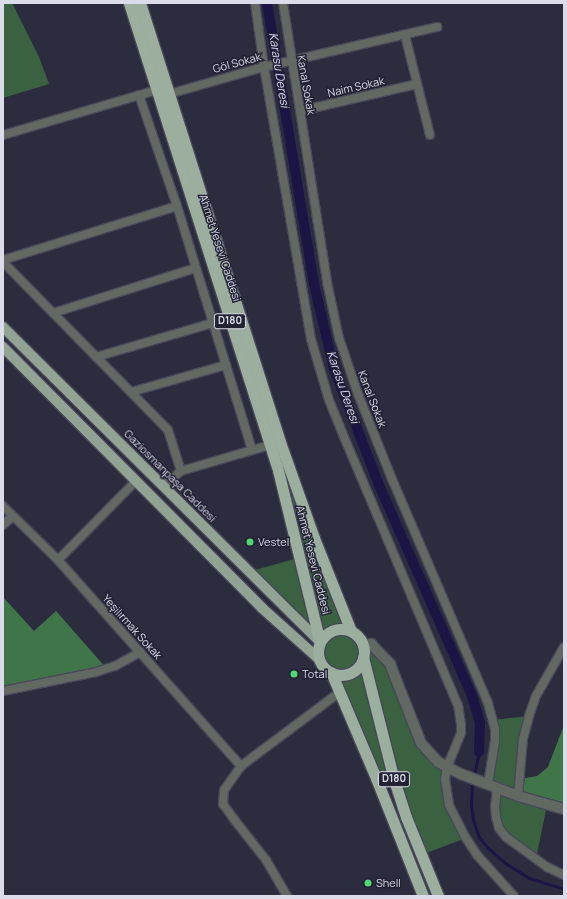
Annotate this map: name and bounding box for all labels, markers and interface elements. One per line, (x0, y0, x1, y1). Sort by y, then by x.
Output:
water label: Karasu Deresi (266, 31, 292, 109)
street label: Göl Sokak (211, 50, 263, 76)
street label: Kanal Sokak (294, 54, 318, 116)
street label: Naim Sokak (326, 74, 386, 100)
street label: Ahmet Yesevi Caddesi (196, 193, 244, 303)
road number: D180 (213, 313, 247, 329)
water label: Karasu Deresi (324, 349, 362, 425)
street label: Kanal Sokak (355, 368, 389, 430)
street label: Gaziosmanpaşa Caddesi (121, 427, 219, 525)
street label: Ahmet Yesevi Caddesi (293, 504, 333, 616)
place label: Vestel (258, 535, 289, 549)
marker: Vestel (245, 537, 255, 547)
street label: Yeşilırmak Sokak (99, 592, 165, 662)
place label: Total (302, 667, 327, 681)
marker: Total (289, 669, 299, 679)
road number: D180 (377, 771, 411, 787)
place label: Shell (376, 876, 401, 890)
marker: Shell (363, 878, 373, 888)

